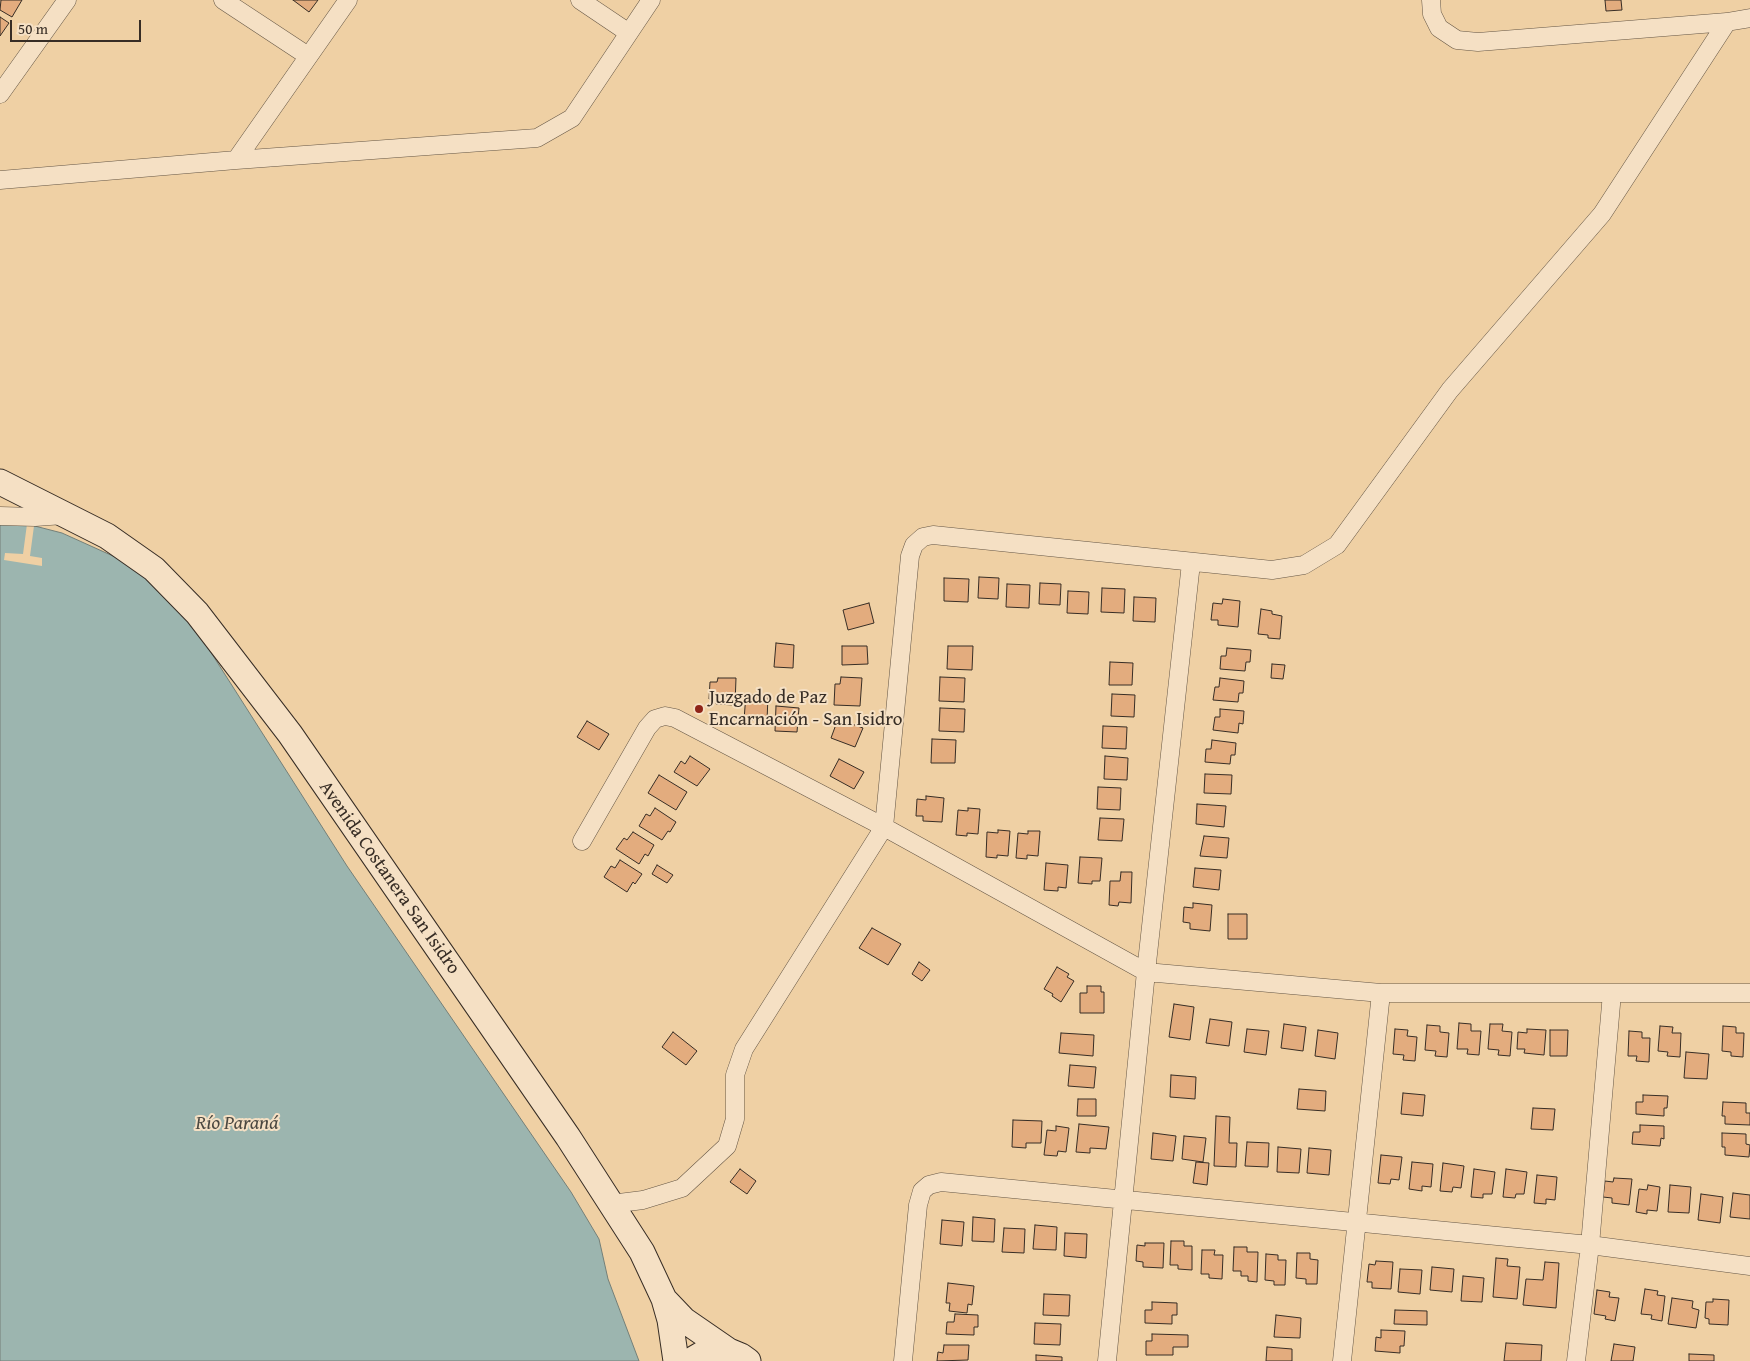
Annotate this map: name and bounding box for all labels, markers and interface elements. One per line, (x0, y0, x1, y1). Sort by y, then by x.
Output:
scale bar (12, 10, 144, 42)
text: 50 m (18, 18, 48, 39)
place label: Juzgado de Paz Encarnación - San Isidro (709, 687, 902, 731)
marker: Juzgado de Paz Encarnación - San Isidro (693, 703, 705, 715)
street label: Avenida Costanera San Isidro (314, 777, 464, 979)
water label: Río Paraná (196, 1112, 278, 1136)

